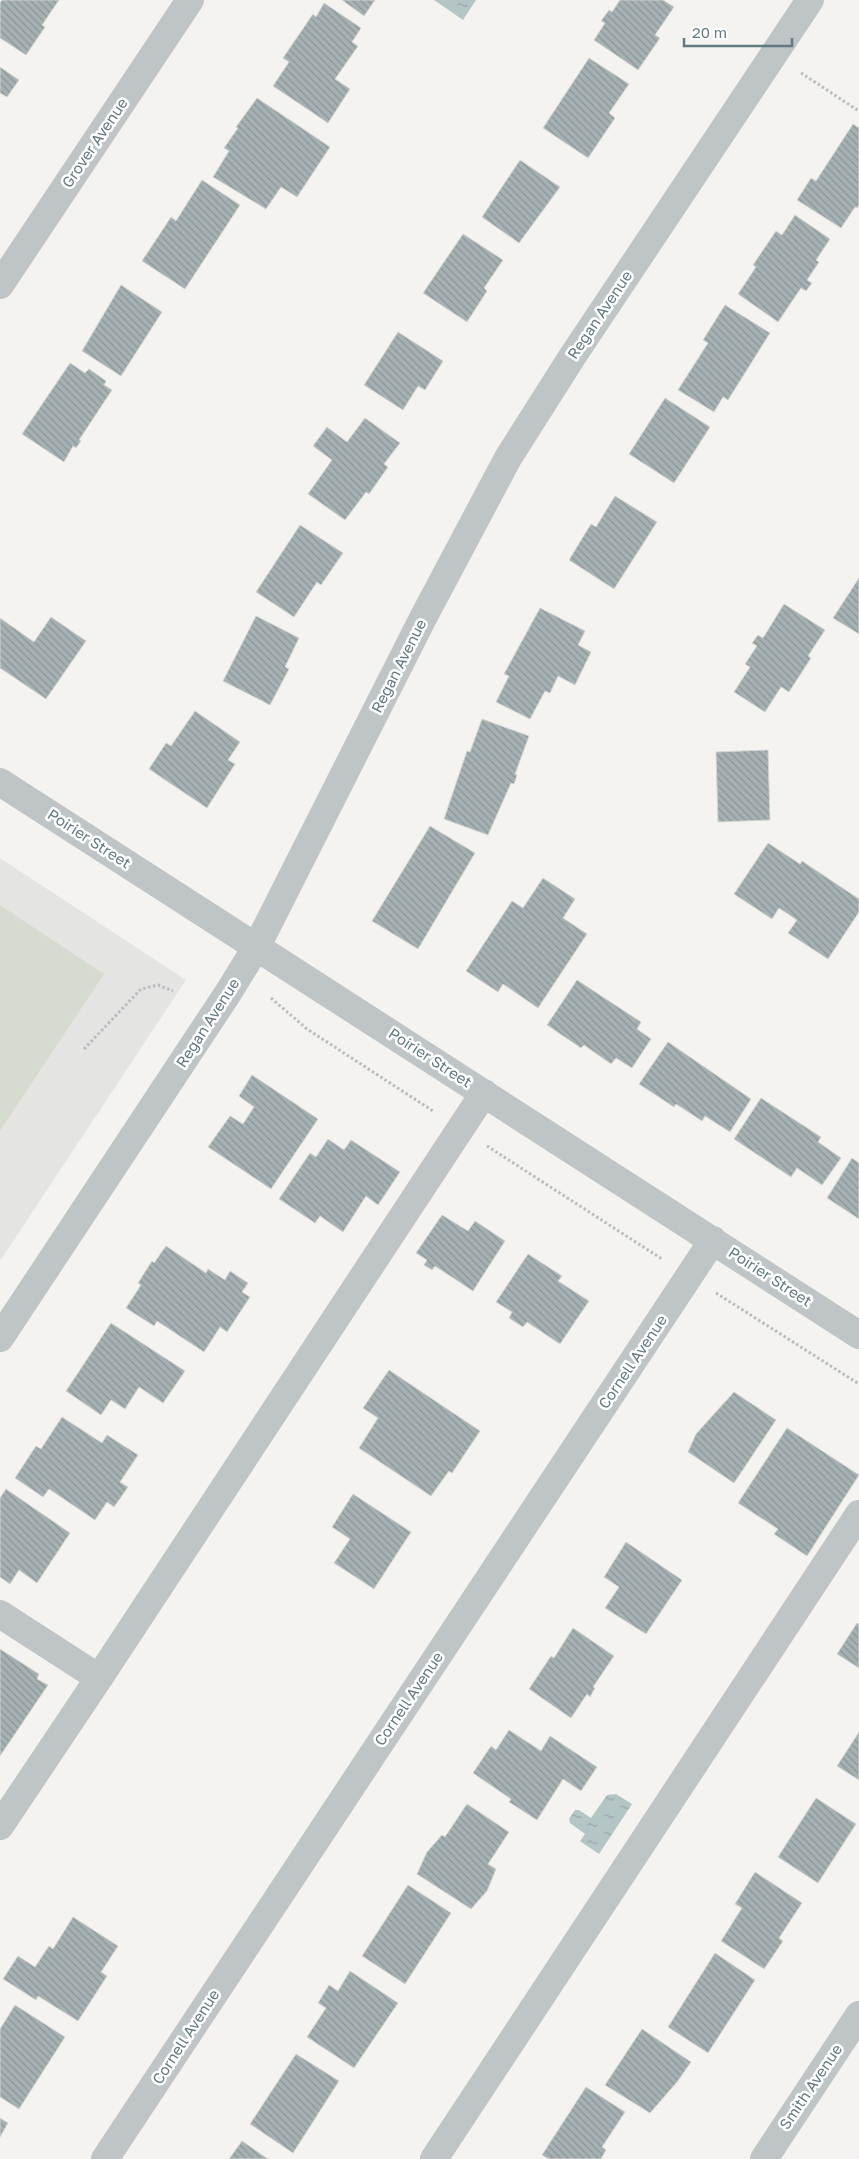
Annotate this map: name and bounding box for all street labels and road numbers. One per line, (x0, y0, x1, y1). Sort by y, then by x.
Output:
street label: Grover Avenue (58, 94, 131, 191)
street label: Regan Avenue (563, 267, 635, 362)
street label: Regan Avenue (367, 616, 429, 715)
street label: Poirier Street (45, 805, 134, 872)
street label: Regan Avenue (172, 974, 243, 1070)
street label: Poirier Street (386, 1024, 475, 1091)
street label: Poirier Street (726, 1243, 815, 1310)
street label: Cornell Avenue (594, 1311, 670, 1412)
street label: Cornell Avenue (370, 1648, 446, 1749)
street label: Cornell Avenue (148, 1985, 223, 2087)
street label: Smith Avenue (775, 2040, 845, 2132)

